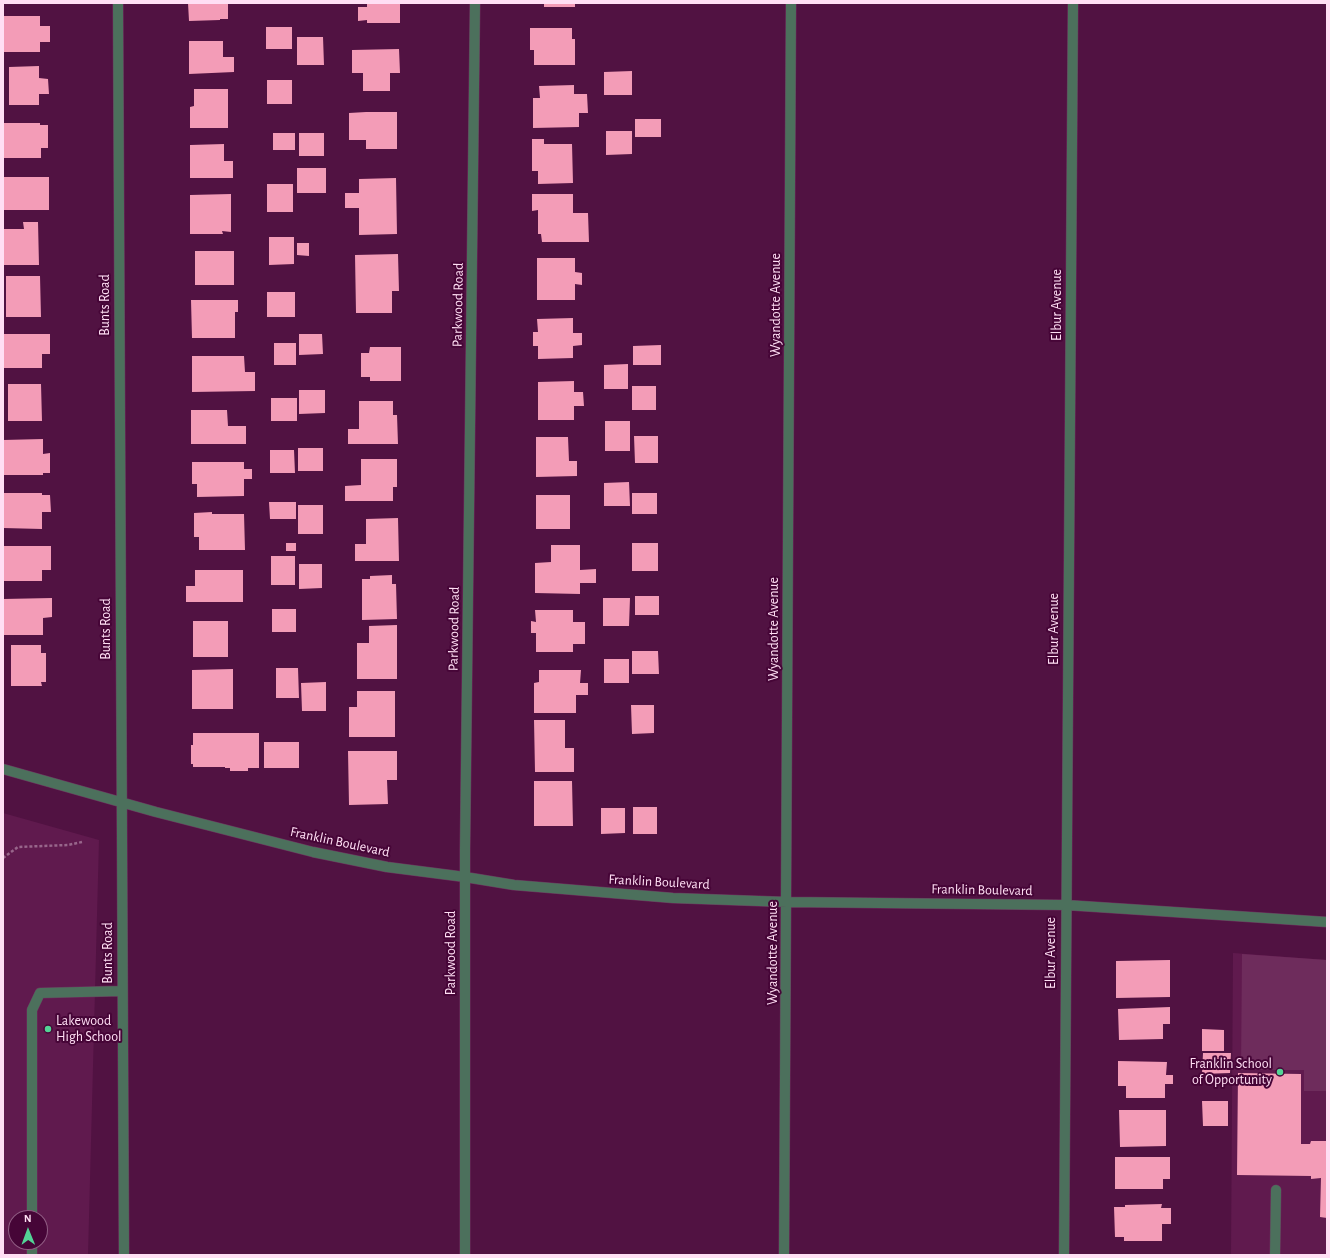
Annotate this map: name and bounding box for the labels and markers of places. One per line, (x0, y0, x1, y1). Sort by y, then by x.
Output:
place label: Lakewood High School (56, 1013, 122, 1046)
marker: Lakewood High School (43, 1024, 53, 1034)
place label: Franklin School of Opportunity (1190, 1056, 1272, 1088)
marker: Franklin School of Opportunity (1275, 1067, 1285, 1077)

